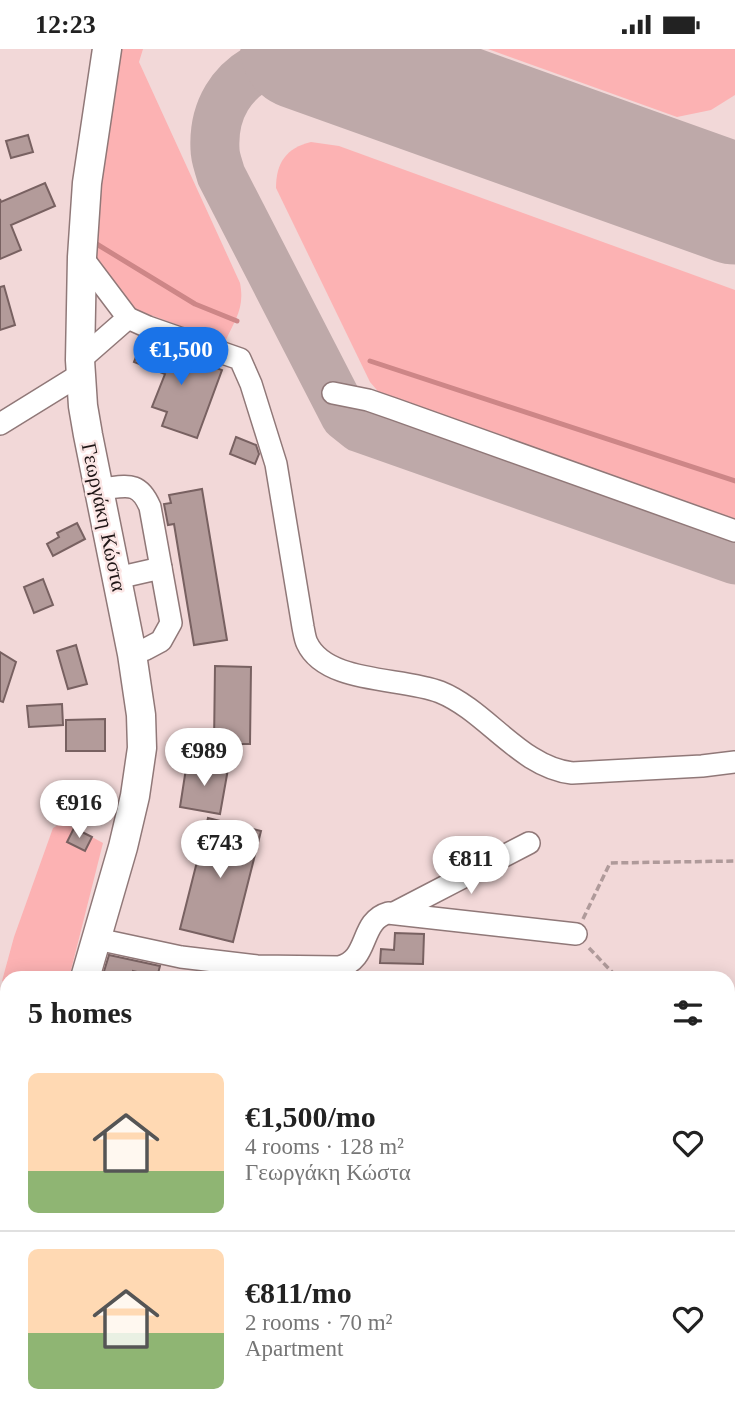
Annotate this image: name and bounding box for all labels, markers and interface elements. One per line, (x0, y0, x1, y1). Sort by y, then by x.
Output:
text: 12:23 (35, 10, 96, 39)
pin: €1,500 (124, 327, 238, 387)
text: €1,500 (149, 337, 213, 362)
street label: Γεωργάκη Κώστα (77, 440, 131, 594)
pin: €989 (163, 729, 245, 788)
text: €989 (181, 738, 227, 763)
pin: €916 (38, 781, 120, 840)
text: €916 (56, 790, 102, 815)
pin: €743 (179, 821, 261, 880)
text: €743 (197, 830, 243, 855)
pin: €811 (430, 837, 512, 896)
text: €811 (449, 846, 493, 871)
icon: filters (669, 994, 707, 1032)
text: 5 homes (28, 996, 132, 1029)
text: €1,500/mo (245, 1100, 376, 1133)
icon: home (84, 1101, 168, 1185)
icon: heart (669, 1124, 707, 1162)
text: 4 rooms · 128 m² (245, 1134, 404, 1159)
text: Γεωργάκη Κώστα (245, 1160, 411, 1185)
text: €811/mo (245, 1276, 352, 1309)
icon: home (84, 1277, 168, 1361)
icon: heart (669, 1300, 707, 1338)
text: 2 rooms · 70 m² (245, 1310, 392, 1335)
text: Apartment (245, 1336, 343, 1361)

